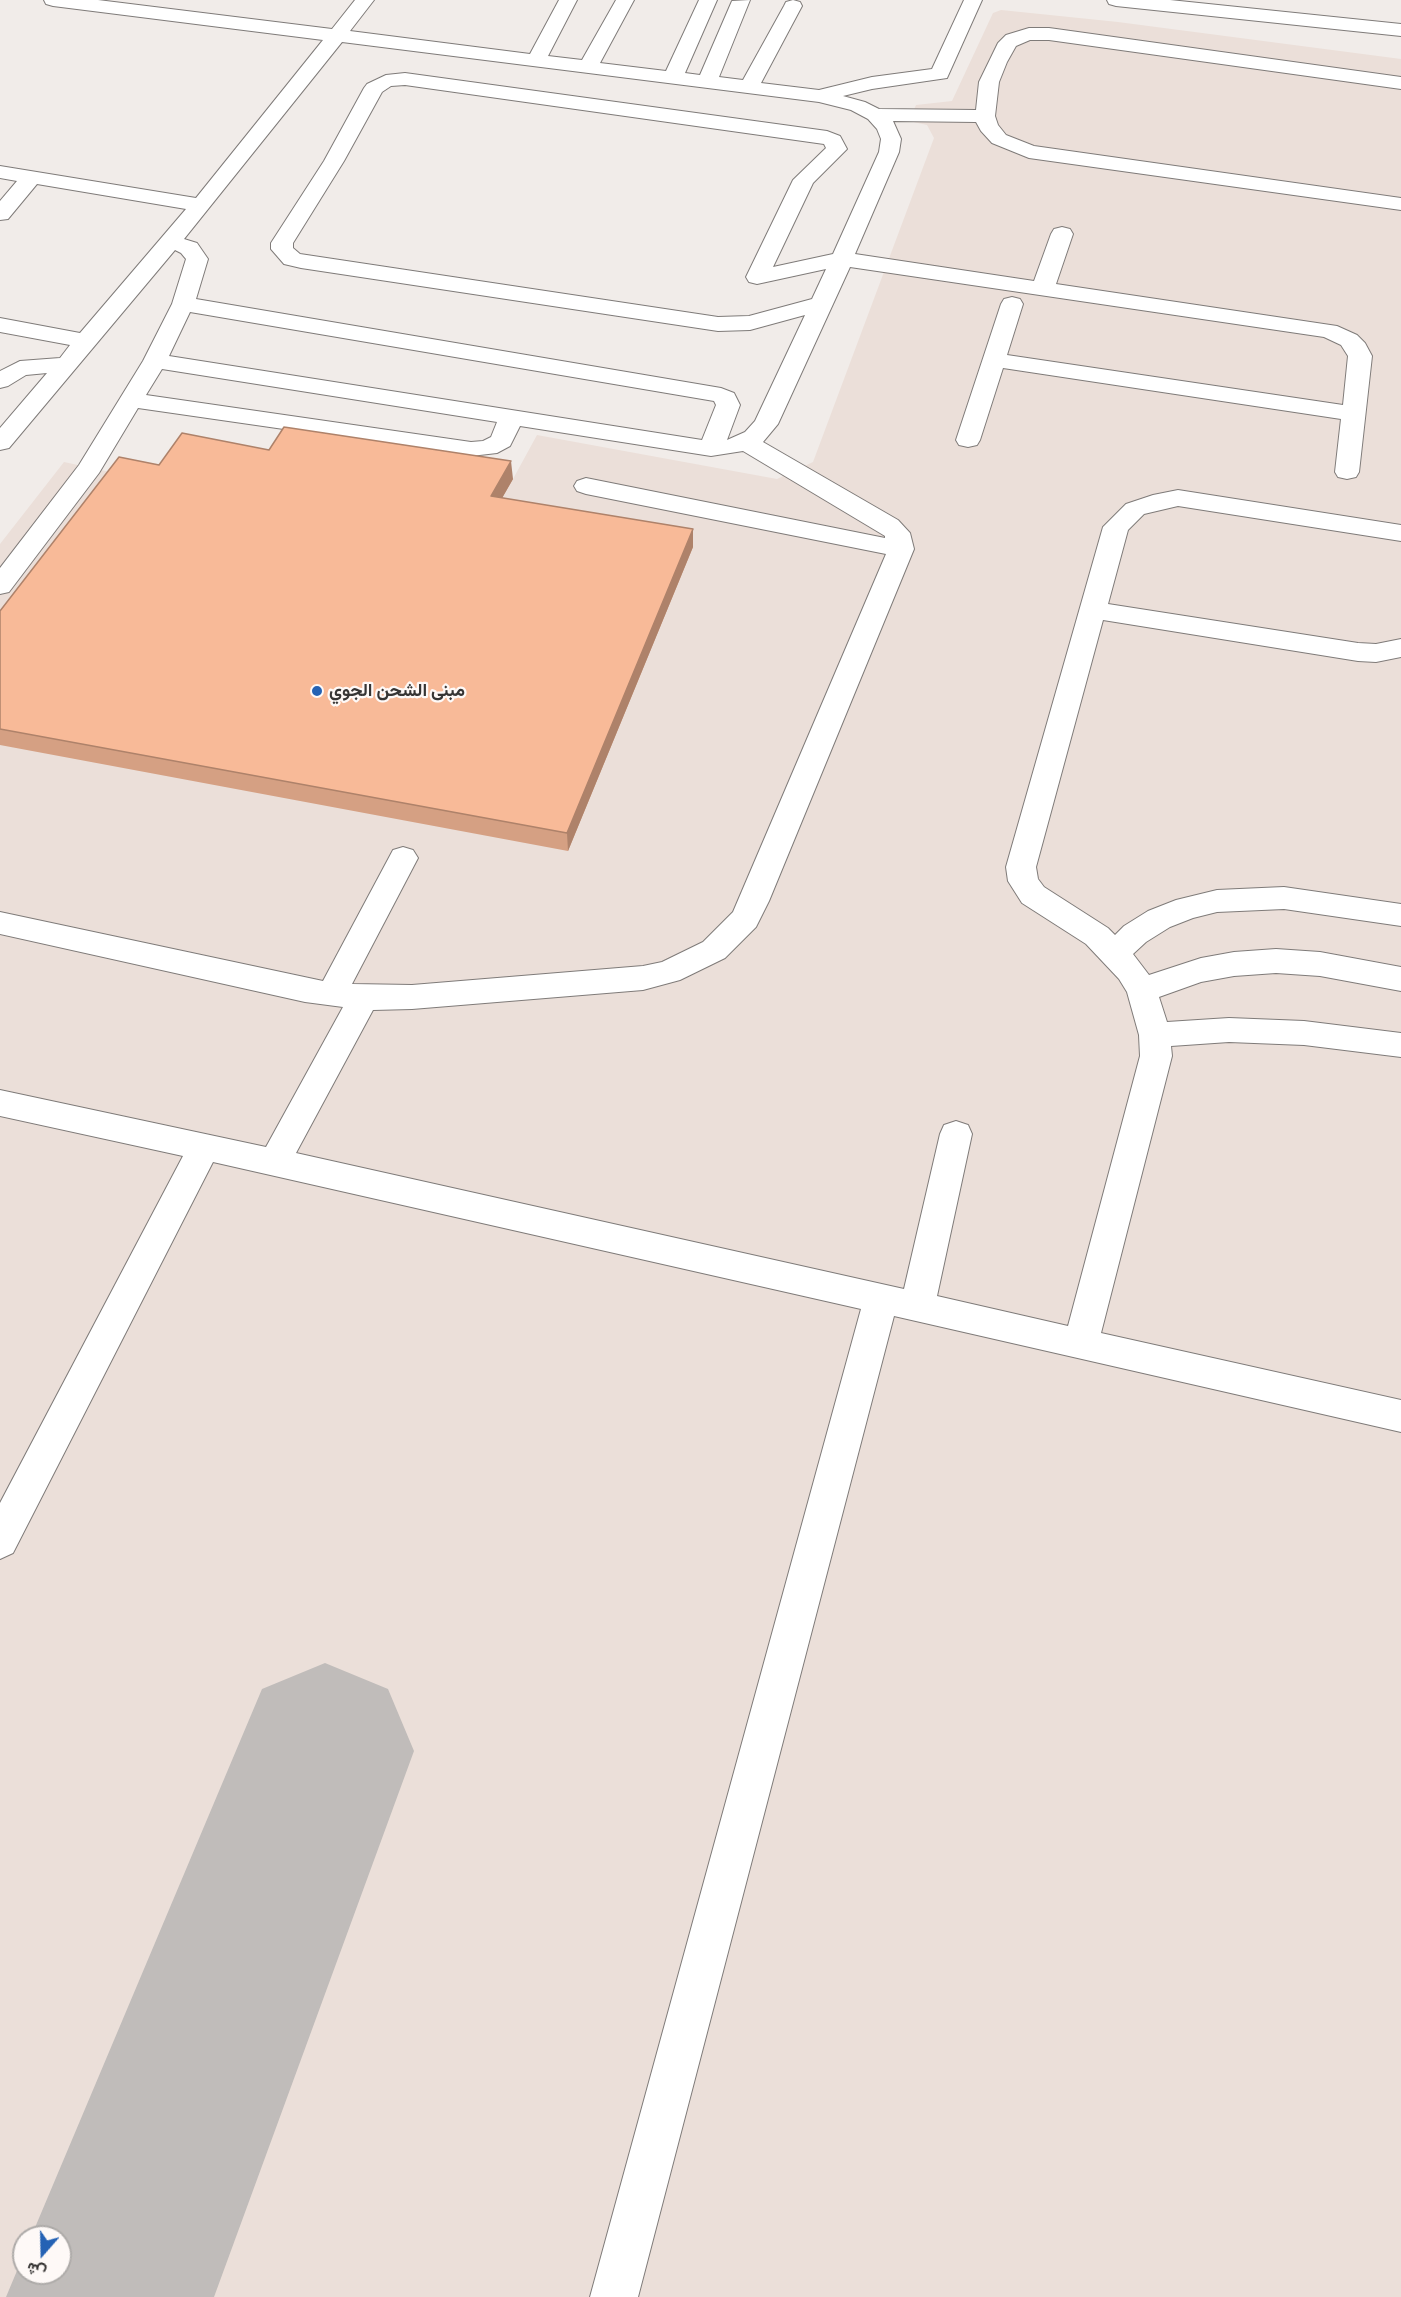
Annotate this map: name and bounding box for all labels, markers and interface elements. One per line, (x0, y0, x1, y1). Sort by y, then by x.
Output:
place label: مبنى الشحن الجوي (329, 680, 465, 702)
marker: مبنى الشحن الجوي (310, 684, 324, 698)
north arrow (12, 2225, 72, 2285)
text: ش (24, 2257, 49, 2283)

